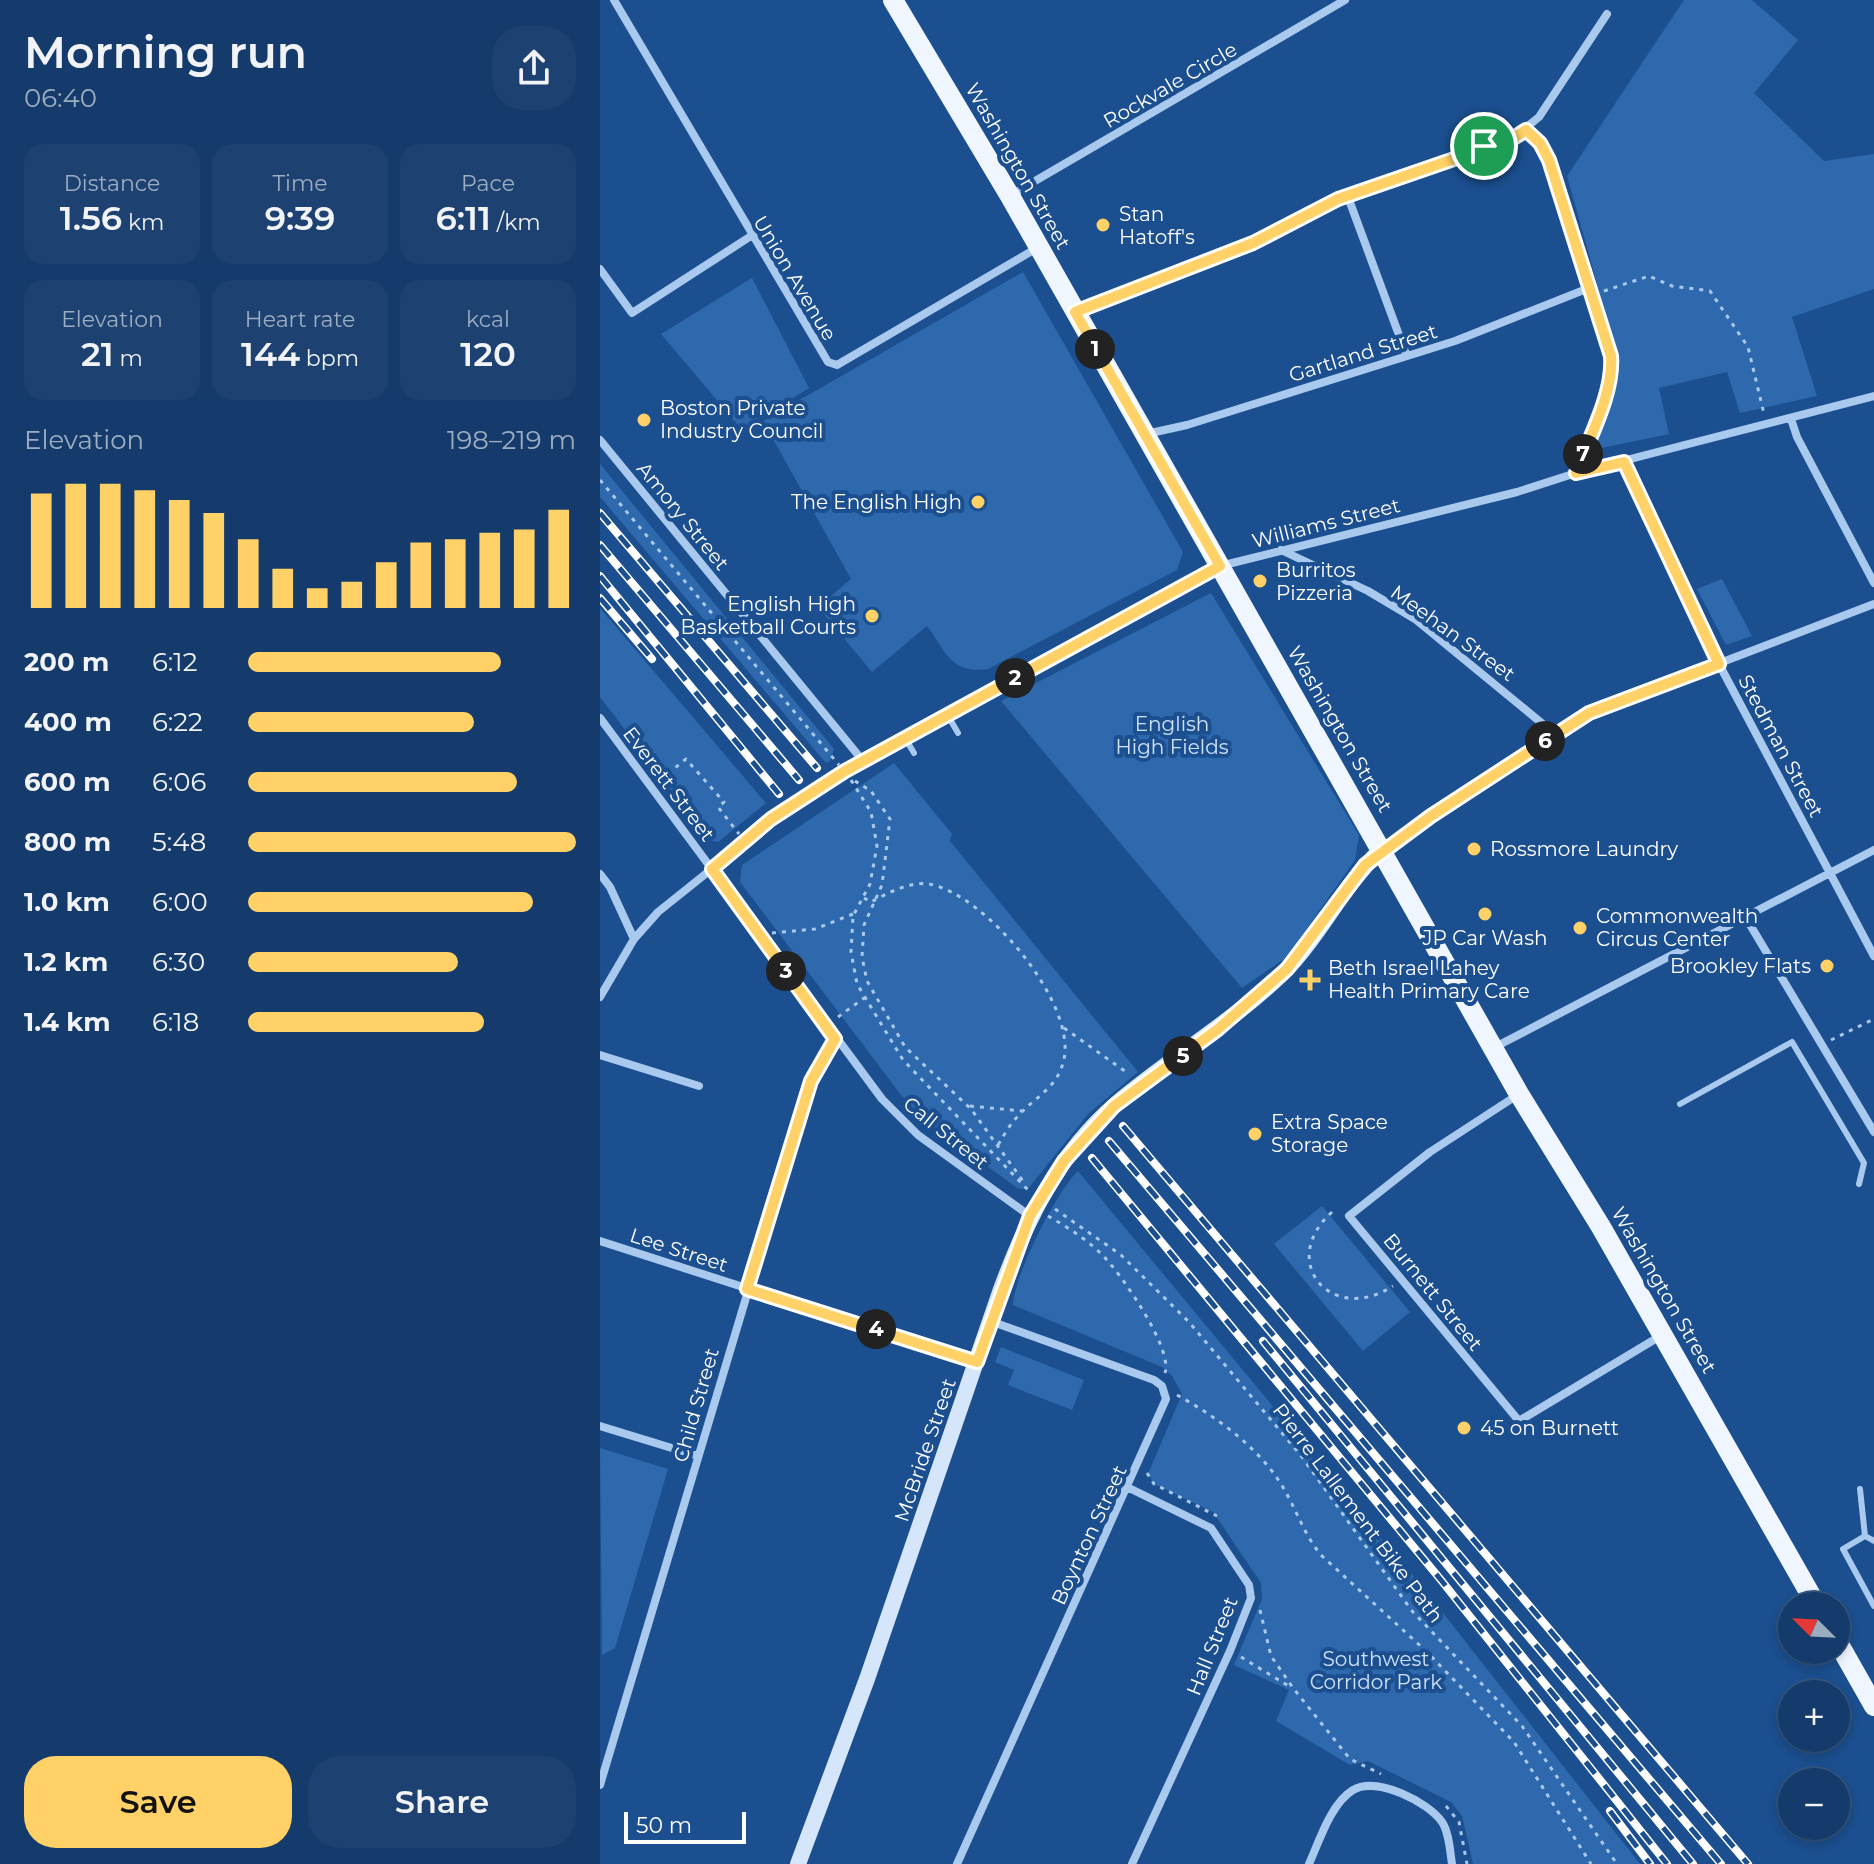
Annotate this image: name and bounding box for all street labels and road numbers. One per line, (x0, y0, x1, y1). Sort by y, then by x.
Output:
street label: Rockvale Circle (1099, 37, 1241, 133)
street label: Washington Street (961, 78, 1075, 254)
street label: Union Avenue (748, 211, 842, 345)
street label: Gartland Street (1286, 319, 1440, 387)
street label: Amory Street (632, 457, 734, 575)
street label: Williams Street (1249, 493, 1403, 553)
street label: Meehan Street (1386, 580, 1520, 686)
street label: Washington Street (1283, 641, 1397, 817)
street label: Stedman Street (1733, 671, 1829, 821)
street label: Everett Street (618, 722, 720, 846)
street label: Call Street (899, 1091, 993, 1175)
street label: Washington Street (1607, 1202, 1721, 1378)
street label: Lee Street (627, 1223, 731, 1277)
street label: Burnett Street (1378, 1229, 1488, 1355)
street label: Child Street (668, 1345, 724, 1465)
street label: McBride Street (889, 1375, 961, 1525)
street label: Pierre Lallement Bike Path (1268, 1399, 1448, 1627)
street label: Boynton Street (1046, 1461, 1132, 1609)
street label: Hall Street (1181, 1593, 1243, 1699)

